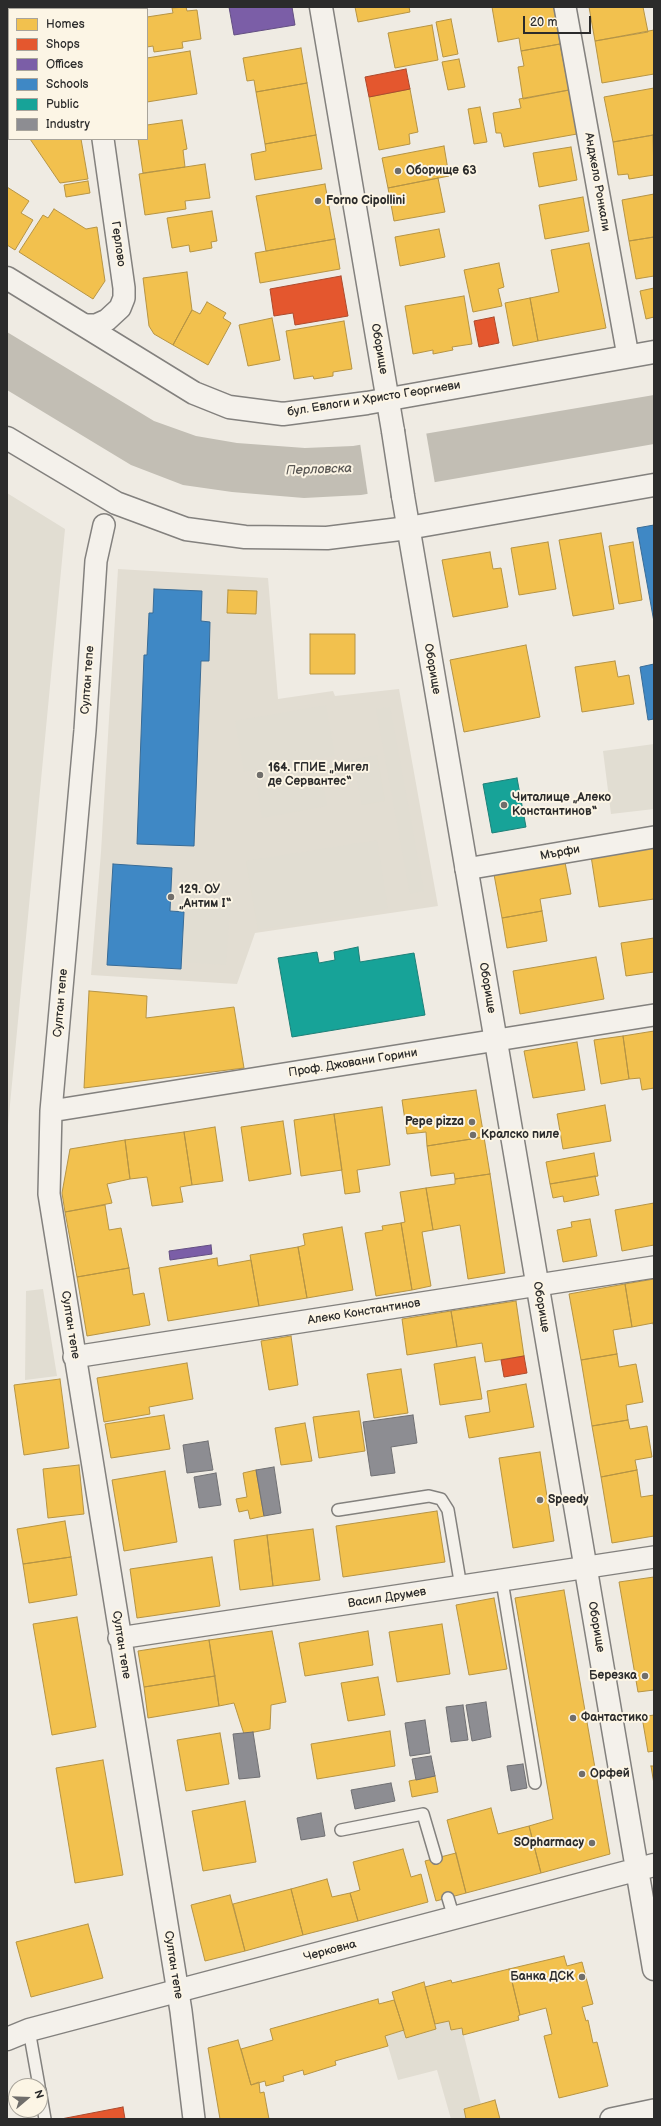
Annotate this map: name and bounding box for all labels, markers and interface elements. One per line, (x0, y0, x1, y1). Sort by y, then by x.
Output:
legend (8, 8, 148, 140)
scale bar (525, 8, 593, 34)
text: 20 m (530, 15, 557, 30)
text: Homes (46, 17, 85, 32)
text: Shops (46, 37, 80, 52)
text: Offices (46, 57, 83, 72)
text: Schools (46, 77, 89, 92)
text: Public (46, 97, 79, 112)
text: Industry (46, 117, 90, 132)
street label: Анджело Ронкали (581, 131, 613, 233)
place label: Оборище 63 (406, 164, 476, 178)
marker: Оборище 63 (393, 166, 403, 176)
place label: Forno Cipollini (326, 194, 405, 208)
marker: Forno Cipollini (313, 196, 323, 206)
street label: Герлово (108, 220, 128, 268)
street label: Оборище (367, 322, 391, 376)
street label: бул. Евлоги и Христо Георгиеви (286, 378, 462, 420)
water label: Перловска (286, 461, 352, 479)
street label: Оборище (420, 642, 444, 696)
street label: Султан тепе (78, 645, 98, 715)
place label: 164. ГПИЕ „Мигел де Сервантес“ (268, 761, 369, 789)
marker: 164. ГПИЕ „Мигел де Сервантес“ (255, 770, 265, 780)
place label: Читалище „Алеко Константинов“ (512, 791, 611, 819)
marker: Читалище „Алеко Константинов“ (499, 800, 509, 810)
street label: Мърфи (539, 842, 581, 864)
place label: 129. ОУ „Антим I“ (179, 883, 232, 911)
marker: 129. ОУ „Антим I“ (166, 892, 176, 902)
street label: Оборище (475, 961, 499, 1015)
street label: Султан тепе (51, 968, 71, 1038)
street label: Проф. Джовани Горини (287, 1046, 419, 1080)
place label: Pepe pizza (405, 1115, 464, 1129)
marker: Pepe pizza (467, 1117, 477, 1127)
place label: Кралско пиле (481, 1128, 559, 1142)
marker: Кралско пиле (468, 1130, 478, 1140)
street label: Оборище (529, 1280, 553, 1334)
street label: Султан тепе (58, 1290, 82, 1360)
street label: Алеко Константинов (307, 1296, 421, 1328)
place label: Speedy (548, 1493, 588, 1507)
marker: Speedy (535, 1495, 545, 1505)
street label: Васил Друмев (347, 1585, 427, 1611)
street label: Оборище (584, 1600, 608, 1654)
street label: Султан тепе (109, 1610, 133, 1680)
place label: Березка (589, 1669, 637, 1683)
marker: Березка (640, 1671, 650, 1681)
place label: Фантастико (581, 1711, 648, 1725)
marker: Фантастико (568, 1713, 578, 1723)
place label: Орфей (590, 1767, 630, 1781)
marker: Орфей (577, 1769, 587, 1779)
place label: SOpharmacy (514, 1836, 584, 1850)
marker: SOpharmacy (587, 1838, 597, 1848)
street label: Султан тепе (161, 1930, 185, 2000)
street label: Черковна (302, 1937, 358, 1965)
place label: Банка ДСК (510, 1970, 574, 1984)
marker: Банка ДСК (577, 1972, 587, 1982)
north arrow (8, 2078, 48, 2118)
text: N (31, 2088, 46, 2100)

